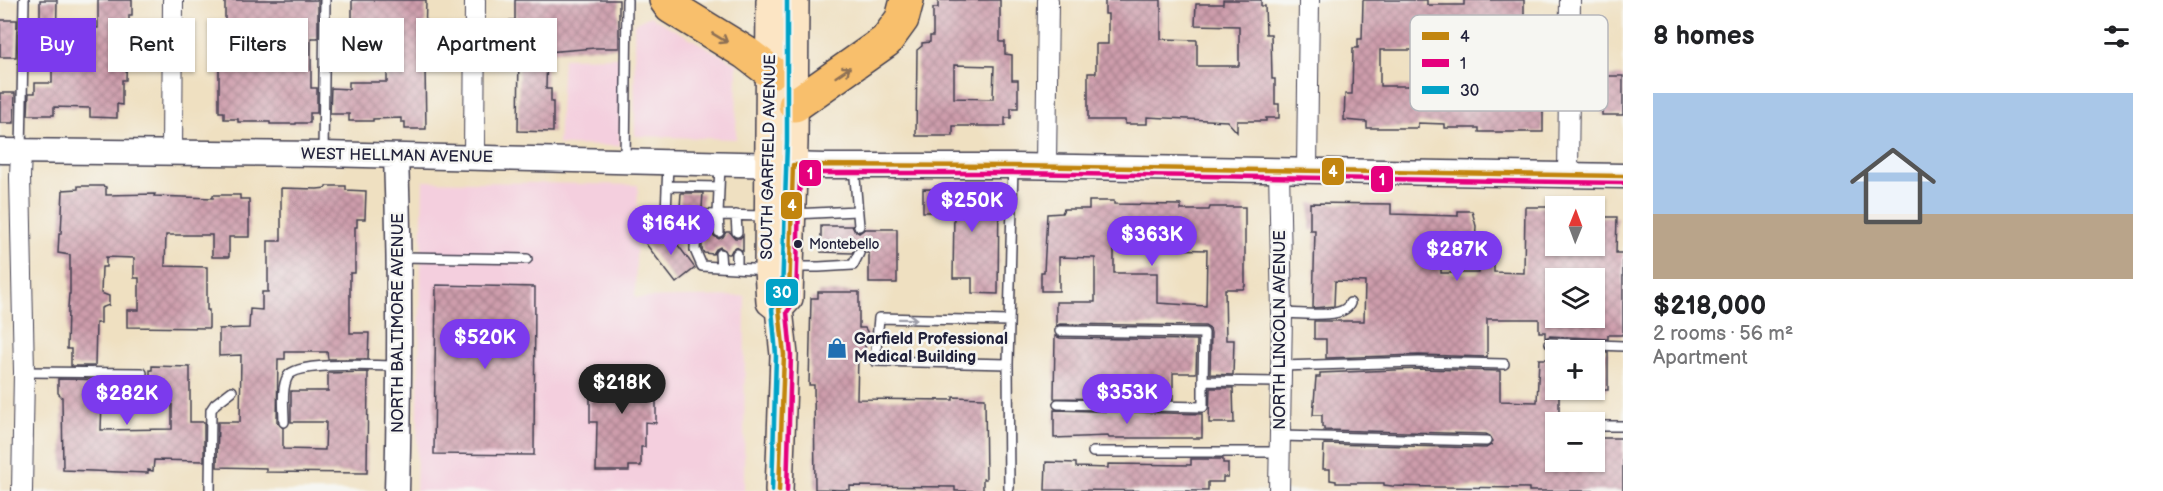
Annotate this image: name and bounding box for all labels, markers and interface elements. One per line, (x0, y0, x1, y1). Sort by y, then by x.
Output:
legend (1410, 15, 1608, 111)
chip: Buy (18, 18, 96, 72)
chip: Rent (108, 18, 195, 72)
chip: Filters (207, 18, 308, 72)
chip: New (320, 18, 404, 72)
chip: Apartment (416, 18, 557, 72)
icon: filters (2100, 20, 2133, 53)
text: 8 homes (1653, 21, 1755, 52)
text: 4 (1460, 28, 1470, 47)
one-way arrow (711, 32, 728, 44)
street label: SOUTH GARFIELD AVENUE (758, 54, 780, 260)
text: 1 (1460, 55, 1466, 74)
one-way arrow (834, 66, 851, 78)
text: 30 (1460, 82, 1479, 101)
icon: home (1839, 132, 1947, 240)
street label: WEST HELLMAN AVENUE (301, 145, 493, 167)
line badge: 4 (1321, 157, 1345, 186)
line badge: 1 (798, 159, 822, 187)
text: 4 (1328, 163, 1338, 182)
text: 1 (807, 165, 813, 184)
line badge: 1 (1370, 165, 1394, 193)
text: 1 (1379, 171, 1385, 190)
pin: $250K (930, 182, 1014, 233)
text: $250K (941, 189, 1003, 213)
line badge: 4 (780, 191, 803, 220)
north arrow (1545, 196, 1605, 256)
map controls (1545, 196, 1605, 472)
text: 4 (787, 197, 797, 216)
pin: $164K (629, 205, 713, 256)
text: $164K (641, 212, 701, 236)
street label: NORTH BALTIMORE AVENUE (389, 213, 408, 433)
pin: $363K (1110, 216, 1194, 267)
text: $363K (1121, 223, 1183, 247)
street label: NORTH LINCOLN AVENUE (1271, 230, 1290, 430)
pin: $287K (1415, 231, 1499, 282)
place label: Montebello (809, 236, 879, 253)
marker: Montebello (792, 238, 804, 250)
text: $287K (1426, 238, 1488, 262)
button: layers (1545, 268, 1605, 328)
line badge: 30 (765, 278, 799, 307)
text: 30 (772, 284, 792, 303)
text: $218,000 (1653, 291, 1766, 322)
one-way arrow (898, 313, 918, 325)
pin: $520K (443, 319, 527, 370)
text: 2 rooms · 56 m² (1653, 322, 1793, 346)
text: $520K (454, 326, 516, 350)
place label: Garfield Professional Medical Building (854, 330, 1008, 367)
shop icon: Garfield Professional Medical Building (825, 336, 849, 360)
button: + (1545, 340, 1605, 400)
text: Apartment (1653, 346, 1748, 370)
pin: $218K (580, 364, 664, 415)
text: $218K (593, 371, 651, 395)
pin: $353K (1085, 374, 1169, 425)
pin: $282K (85, 375, 169, 426)
text: $353K (1096, 381, 1158, 405)
text: $282K (96, 382, 158, 406)
button: − (1545, 412, 1605, 472)

